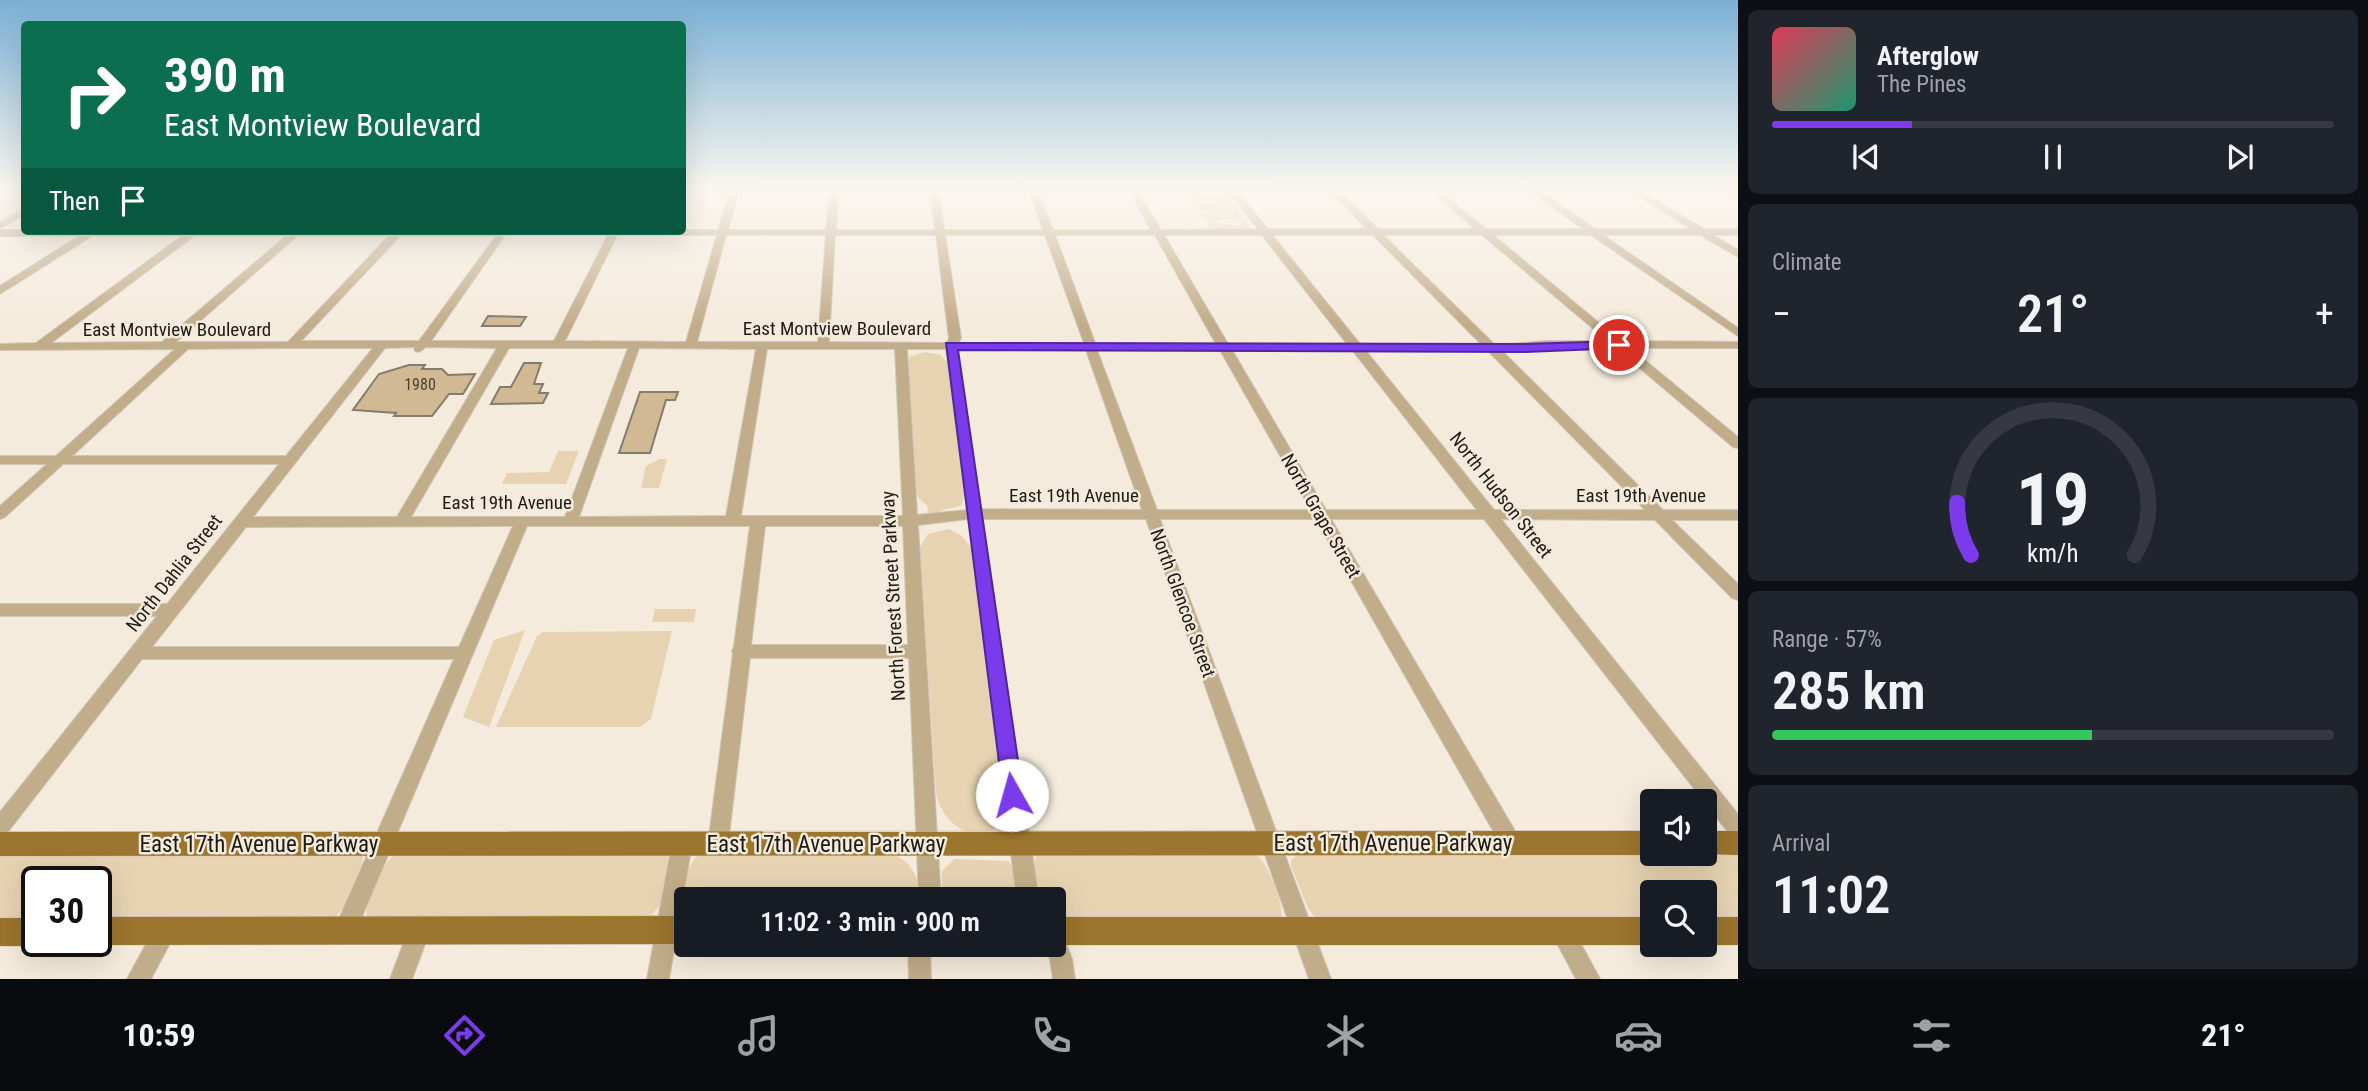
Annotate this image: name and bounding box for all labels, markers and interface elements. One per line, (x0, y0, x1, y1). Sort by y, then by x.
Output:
text: Afterglow (1877, 41, 1979, 71)
text: 390 m (164, 47, 286, 104)
icon: right (49, 49, 140, 140)
text: The Pines (1877, 71, 1967, 98)
text: East Montview Boulevard (164, 106, 481, 144)
icon: previous (1847, 138, 1885, 176)
icon: pause (2034, 138, 2072, 176)
icon: next (2221, 138, 2259, 176)
icon: arrive (114, 182, 152, 220)
text: Then (49, 186, 100, 216)
text: Climate (1772, 249, 1842, 276)
text: 21° (2017, 284, 2089, 345)
text: − (1772, 292, 1791, 336)
text: + (2315, 292, 2334, 336)
pin (1589, 315, 1649, 375)
street label: East Montview Boulevard (743, 317, 931, 340)
street label: East Montview Boulevard (83, 318, 271, 341)
icon: arrive (1600, 326, 1638, 364)
house number: 1980 (404, 375, 436, 394)
street label: North Hudson Street (1445, 427, 1557, 563)
street label: North Grape Street (1276, 450, 1366, 582)
text: 19 (2016, 458, 2090, 544)
street label: East 19th Avenue (1009, 484, 1139, 507)
street label: East 19th Avenue (1576, 484, 1706, 507)
street label: North Forest Street Parkway (876, 490, 910, 702)
street label: East 19th Avenue (442, 491, 572, 514)
street label: North Dahlia Street (121, 510, 227, 636)
street label: North Glencoe Street (1145, 526, 1221, 680)
text: km/h (2027, 539, 2079, 568)
text: Range · 57% (1772, 626, 1882, 653)
text: 285 km (1772, 661, 1926, 722)
position arrow (975, 758, 1049, 832)
map controls (1640, 789, 1717, 957)
button: sound (1640, 789, 1717, 866)
street label: East 17th Avenue Parkway (1274, 830, 1513, 857)
text: Arrival (1772, 830, 1831, 857)
street label: East 17th Avenue Parkway (140, 831, 379, 858)
street label: East 17th Avenue Parkway (707, 831, 946, 858)
text: 11:02 (1772, 865, 1890, 926)
speed limit sign: 30 (21, 866, 112, 957)
button: search (1640, 880, 1717, 957)
text: 11:02 · 3 min · 900 m (760, 907, 980, 937)
icon: directions (440, 1011, 489, 1060)
icon: music (734, 1011, 783, 1060)
icon: phone (1027, 1011, 1076, 1060)
icon: climate (1321, 1011, 1370, 1060)
icon: car (1614, 1011, 1663, 1060)
icon: filters (1907, 1011, 1956, 1060)
text: 10:59 (122, 1016, 196, 1054)
text: 21° (2201, 1016, 2246, 1054)

